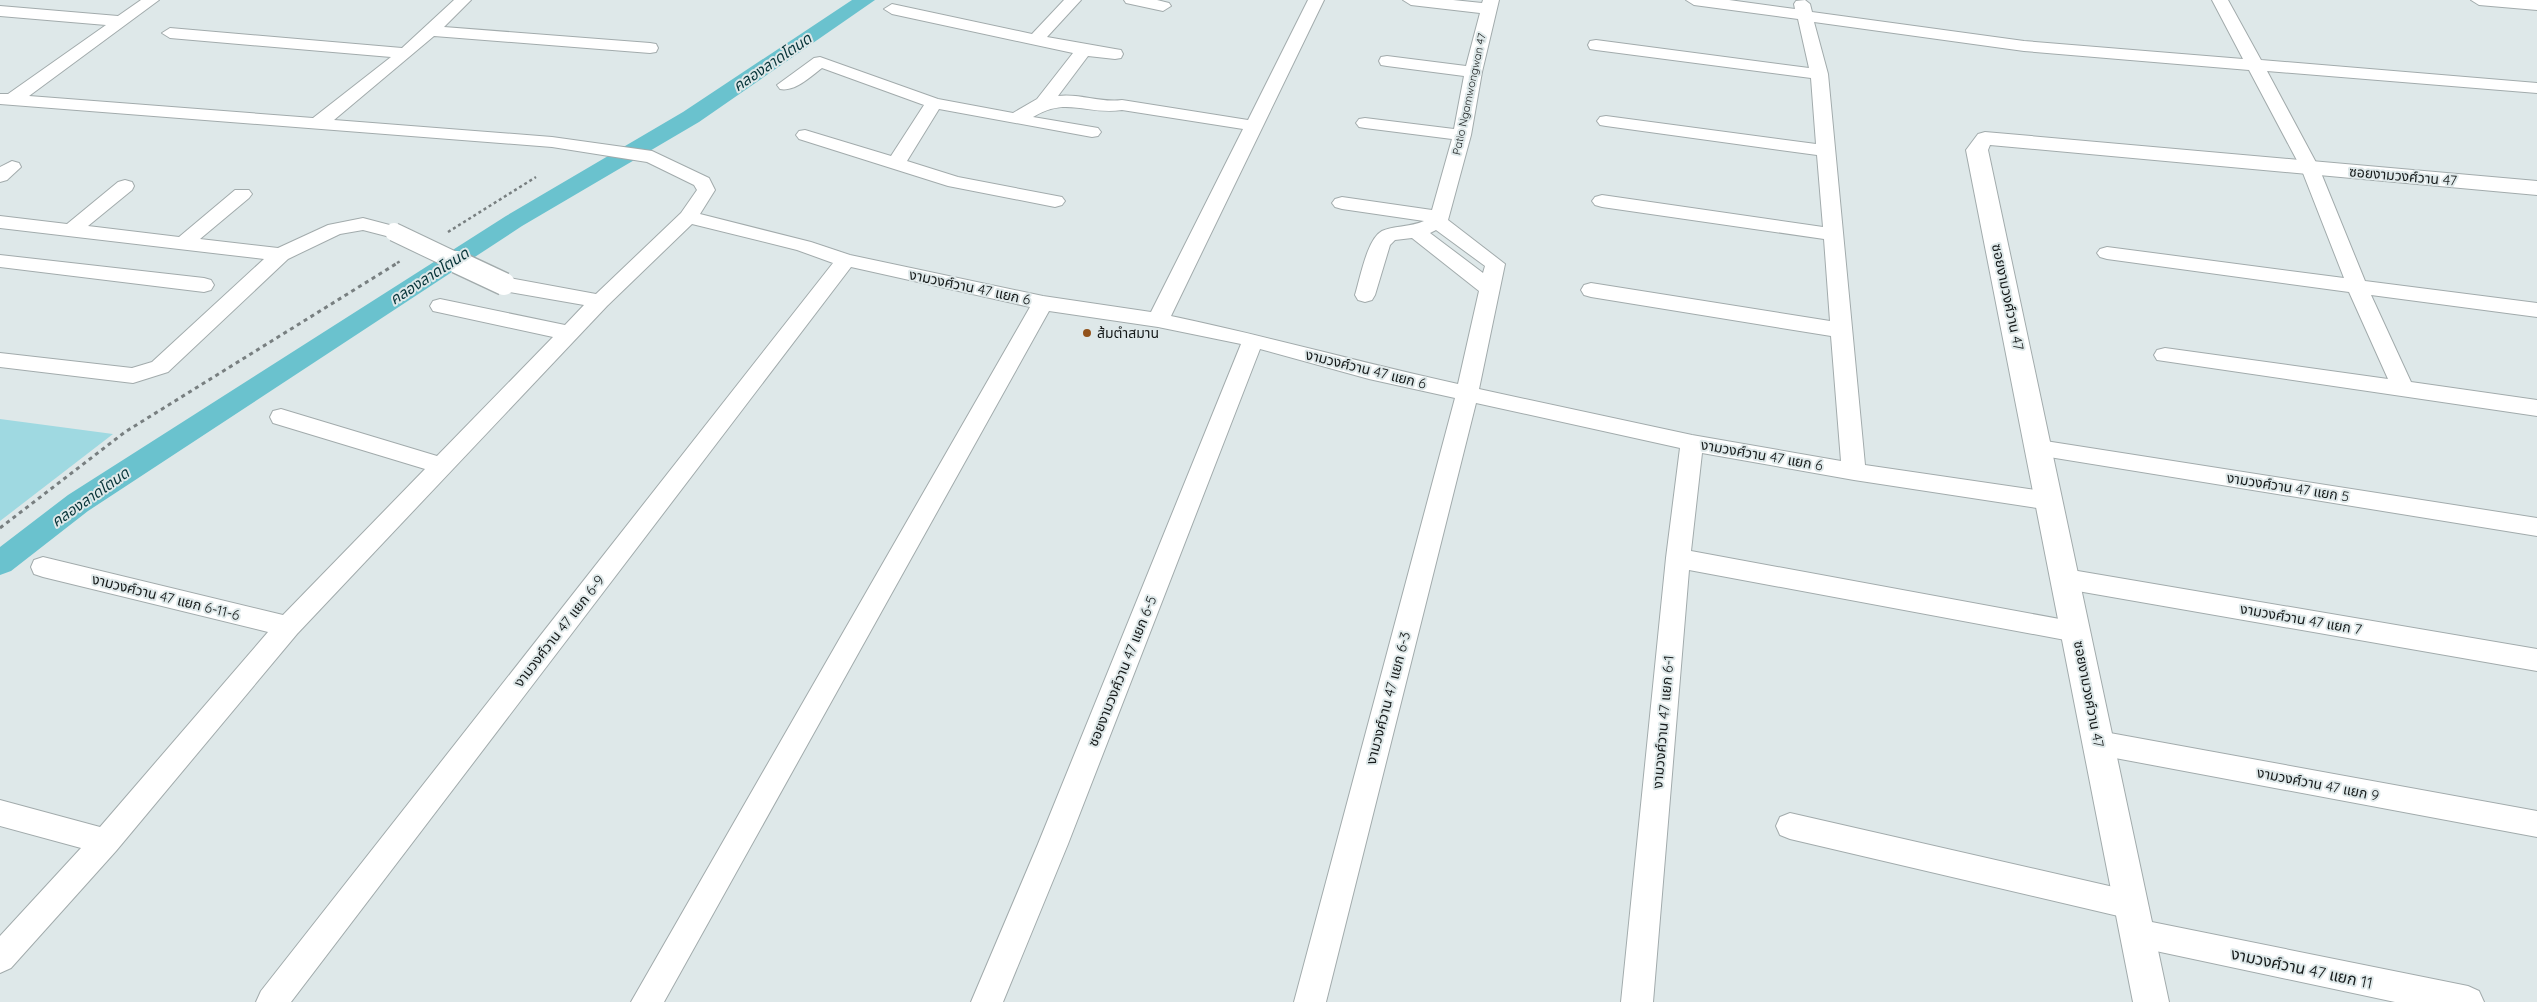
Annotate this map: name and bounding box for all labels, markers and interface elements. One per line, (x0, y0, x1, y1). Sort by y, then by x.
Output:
water label: คลองลาดโตนด (729, 28, 816, 95)
street label: Patio Ngamwongwan 47 (1449, 32, 1489, 156)
street label: ซอยงามวงศ์วาน 47 (2348, 162, 2458, 190)
street label: ซอยงามวงศ์วาน 47 (1988, 242, 2028, 352)
water label: คลองลาดโตนด (386, 243, 473, 309)
street label: งามวงศ์วาน 47 แยก 6 (908, 265, 1033, 309)
place label: ส้มตำสมาน (1097, 324, 1159, 342)
marker: ส้มตำสมาน (1081, 327, 1093, 339)
street label: งามวงศ์วาน 47 แยก 6 (1304, 345, 1429, 393)
street label: งามวงศ์วาน 47 แยก 6 (1700, 435, 1825, 475)
water label: คลองลาดโตนด (47, 463, 133, 531)
street label: งามวงศ์วาน 47 แยก 5 (2226, 468, 2350, 506)
street label: งามวงศ์วาน 47 แยก 6-11-6 (90, 570, 242, 624)
street label: งามวงศ์วาน 47 แยก 6-9 (510, 571, 608, 690)
street label: ซอยงามวงศ์วาน 47 แยก 6-5 (1084, 593, 1160, 749)
street label: งามวงศ์วาน 47 แยก 7 (2239, 599, 2363, 639)
street label: งามวงศ์วาน 47 แยก 6-3 (1362, 630, 1414, 766)
street label: ซอยงามวงศ์วาน 47 (2070, 639, 2108, 749)
street label: งามวงศ์วาน 47 แยก 6-1 (1648, 655, 1678, 789)
street label: งามวงศ์วาน 47 แยก 9 (2256, 763, 2381, 805)
street label: งามวงศ์วาน 47 แยก 11 (2229, 943, 2375, 993)

